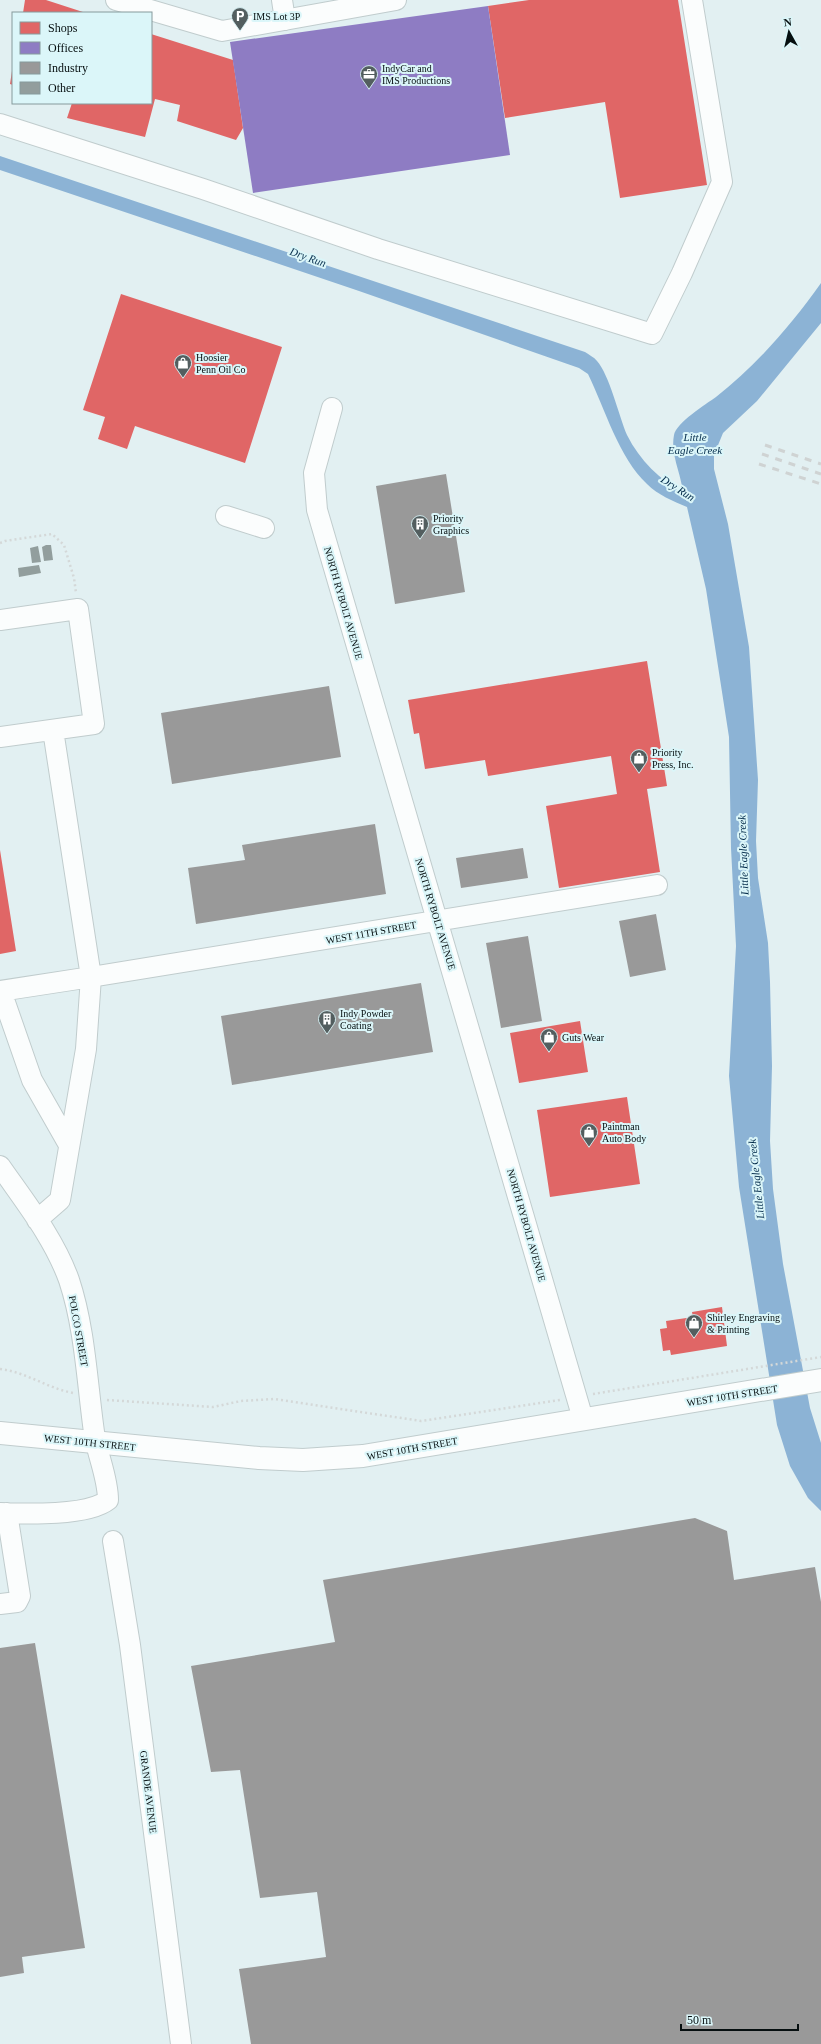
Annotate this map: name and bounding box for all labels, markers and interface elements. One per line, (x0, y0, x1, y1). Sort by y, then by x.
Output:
parking icon: IMS Lot 3P (230, 6, 250, 31)
place label: IMS Lot 3P (253, 11, 301, 22)
legend (12, 12, 152, 104)
north arrow (769, 12, 809, 52)
text: N (783, 16, 792, 29)
text: Shops (48, 21, 78, 35)
text: Offices (48, 41, 83, 55)
text: Industry (48, 61, 88, 75)
place label: IndyCar and IMS Productions (382, 63, 450, 86)
office icon: IndyCar and IMS Productions (359, 64, 379, 89)
text: Other (48, 81, 75, 95)
water label: Dry Run (287, 245, 328, 269)
place label: Hoosier Penn Oil Co (196, 352, 245, 375)
shop icon: Hoosier Penn Oil Co (173, 353, 193, 378)
water label: Little Eagle Creek (667, 431, 723, 456)
water label: Dry Run (658, 472, 697, 504)
place label: Priority Graphics (433, 513, 469, 536)
building icon: Priority Graphics (410, 514, 430, 539)
street label: NORTH RYBOLT AVENUE (322, 546, 365, 661)
place label: Priority Press, Inc. (652, 747, 693, 770)
shop icon: Priority Press, Inc. (629, 748, 649, 773)
water label: Little Eagle Creek (736, 814, 750, 896)
street label: NORTH RYBOLT AVENUE (413, 857, 458, 971)
street label: WEST 11TH STREET (325, 919, 417, 946)
place label: Indy Powder Coating (340, 1008, 392, 1031)
building icon: Indy Powder Coating (317, 1009, 337, 1034)
shop icon: Guts Wear (539, 1027, 559, 1052)
place label: Guts Wear (562, 1032, 605, 1043)
place label: Paintman Auto Body (602, 1121, 646, 1144)
shop icon: Paintman Auto Body (579, 1122, 599, 1147)
water label: Little Eagle Creek (746, 1137, 766, 1221)
street label: NORTH RYBOLT AVENUE (505, 1168, 548, 1283)
street label: POLCO STREET (67, 1295, 90, 1367)
place label: Shirley Engraving & Printing (707, 1312, 780, 1335)
shop icon: Shirley Engraving & Printing (684, 1313, 704, 1338)
street label: WEST 10TH STREET (686, 1383, 778, 1408)
street label: WEST 10TH STREET (44, 1432, 136, 1453)
street label: WEST 10TH STREET (366, 1435, 458, 1462)
street label: GRANDE AVENUE (138, 1750, 159, 1834)
scale bar (681, 2006, 798, 2032)
text: 50 m (687, 2013, 712, 2027)

